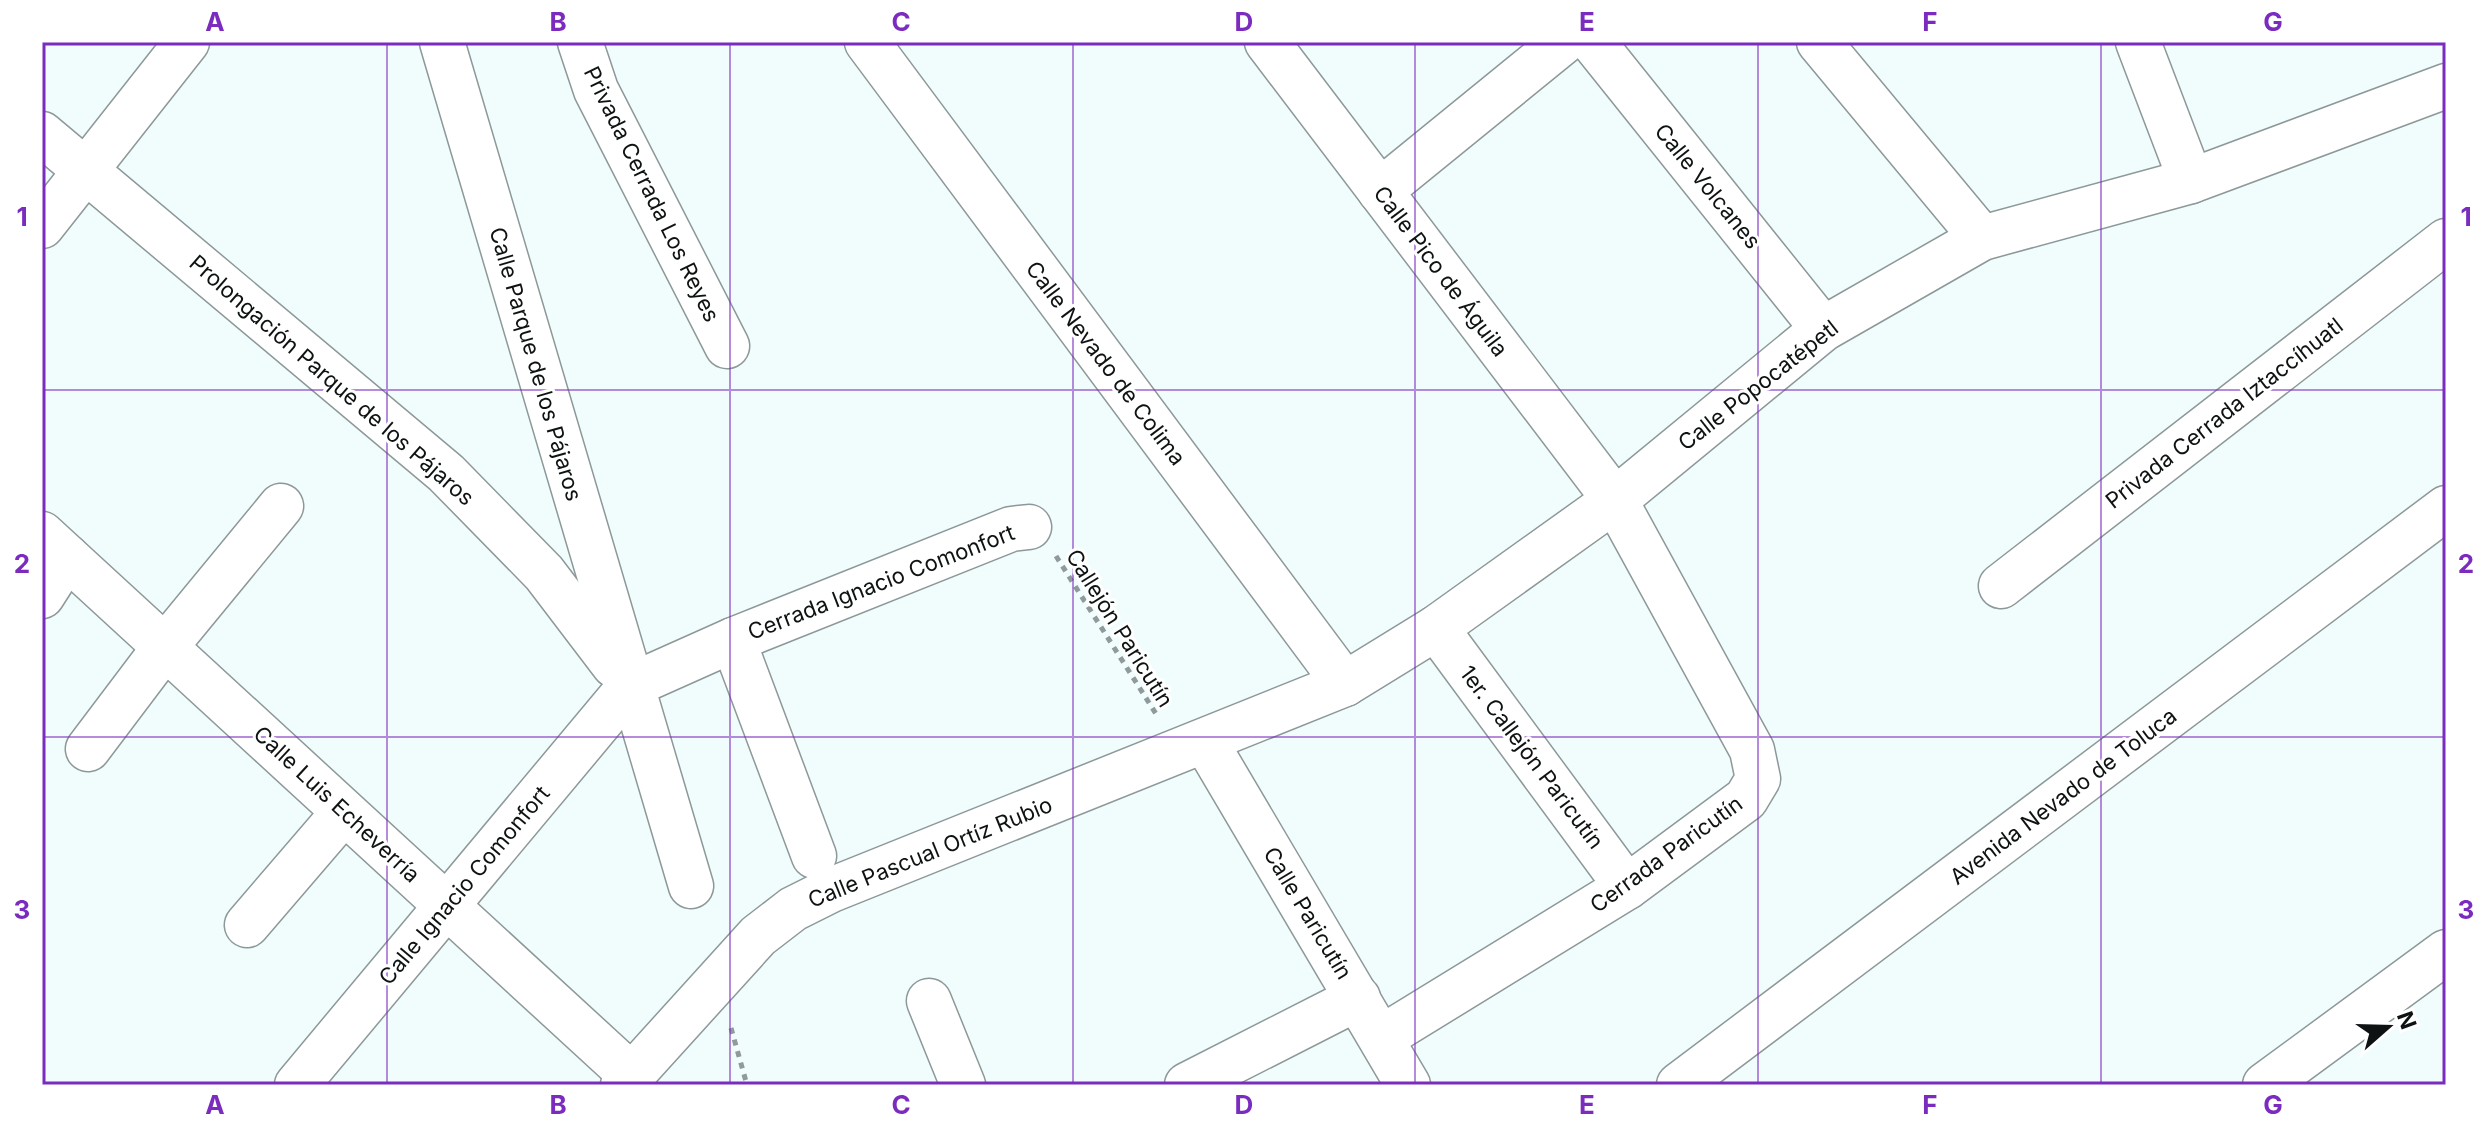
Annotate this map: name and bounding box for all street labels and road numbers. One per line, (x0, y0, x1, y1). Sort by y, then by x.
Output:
street label: Privada Cerrada Los Reyes (579, 62, 725, 326)
street label: Calle Volcanes (1650, 118, 1766, 254)
street label: Calle Pico de Águila (1368, 181, 1514, 361)
street label: Calle Parque de los Pájaros (484, 224, 588, 504)
street label: Prolongación Parque de los Pájaros (185, 249, 479, 511)
street label: Calle Nevado de Colima (1021, 256, 1191, 470)
street label: Privada Cerrada Iztaccíhuatl (2100, 312, 2348, 514)
street label: Calle Popocatépetl (1673, 315, 1843, 455)
street label: Cerrada Ignacio Comonfort (744, 519, 1018, 645)
street label: Callejón Paricutín (1061, 544, 1179, 712)
street label: 1er. Callejón Paricutín (1455, 660, 1609, 854)
street label: Avenida Nevado de Toluca (1945, 702, 2181, 890)
street label: Calle Luis Echeverría (249, 720, 425, 888)
street label: Calle Ignacio Comonfort (373, 780, 555, 990)
street label: Cerrada Paricutín (1585, 790, 1747, 918)
street label: Calle Pascual Ortíz Rubio (804, 791, 1056, 913)
street label: Calle Paricutín (1258, 842, 1358, 984)

